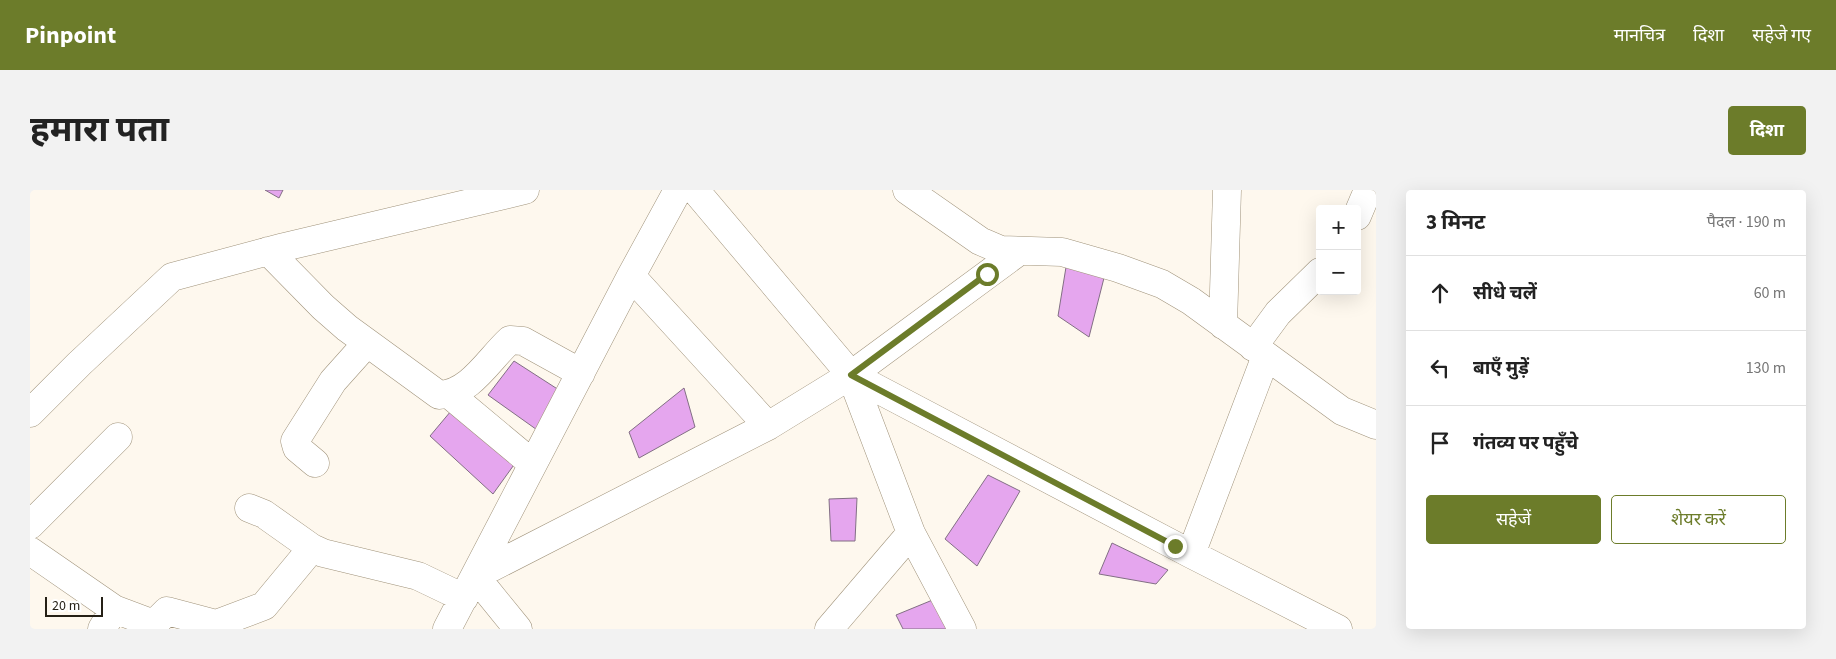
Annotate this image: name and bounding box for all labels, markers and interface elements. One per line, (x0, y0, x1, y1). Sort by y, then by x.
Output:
text: Pinpoint (25, 18, 116, 53)
text: मानचित्र (1614, 23, 1665, 48)
text: दिशा (1693, 23, 1724, 48)
text: सहेजे गए (1752, 23, 1811, 48)
text: हमारा पता (30, 105, 169, 155)
button: दिशा (1728, 106, 1806, 155)
map controls (1316, 205, 1361, 295)
button: + (1316, 205, 1361, 250)
text: 3 मिनट (1426, 207, 1485, 237)
text: पैदल · 190 m (1707, 211, 1786, 233)
button: − (1316, 250, 1361, 295)
route start (976, 263, 999, 286)
icon: ahead (1426, 279, 1454, 307)
text: सीधे चलें (1473, 280, 1537, 307)
text: 60 m (1754, 282, 1786, 304)
icon: left (1426, 354, 1454, 382)
text: बाएँ मुड़ें (1473, 355, 1529, 382)
text: 130 m (1746, 357, 1786, 379)
icon: arrive (1426, 429, 1454, 457)
text: गंतव्य पर पहुँचे (1473, 430, 1578, 457)
button: सहेजें (1426, 495, 1601, 544)
button: शेयर करें (1611, 495, 1786, 544)
route end (1164, 535, 1187, 558)
scale bar (45, 594, 102, 617)
text: 20 m (52, 596, 80, 616)

